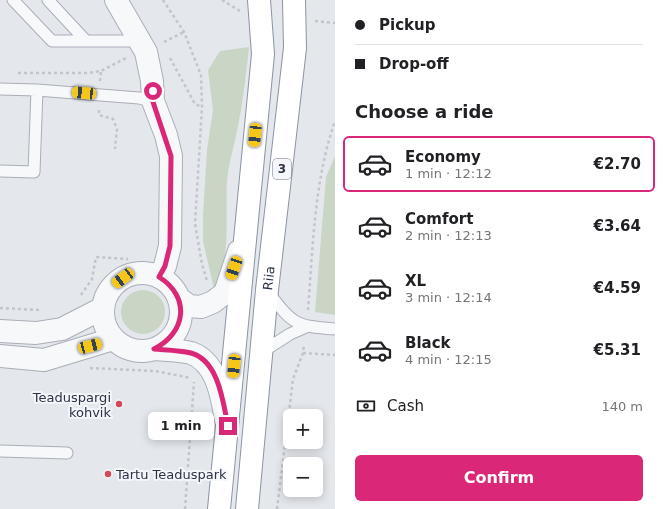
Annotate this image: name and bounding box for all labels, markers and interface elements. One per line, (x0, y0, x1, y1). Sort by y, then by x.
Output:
text: Pickup (379, 16, 435, 34)
text: Drop-off (379, 55, 449, 73)
route start (144, 82, 162, 100)
car (72, 86, 96, 100)
text: Choose a ride (355, 101, 494, 122)
car (248, 122, 262, 148)
icon: car (357, 146, 393, 182)
text: Economy (405, 148, 481, 166)
text: €2.70 (594, 155, 641, 173)
road number: 3 (273, 159, 291, 179)
text: 1 min · 12:12 (405, 166, 492, 181)
icon: car (357, 208, 393, 244)
text: Comfort (405, 210, 473, 228)
text: €3.64 (594, 217, 641, 235)
text: 2 min · 12:13 (405, 228, 492, 243)
car (224, 255, 244, 281)
street label: Riia (260, 265, 277, 291)
car (110, 266, 136, 290)
icon: car (357, 270, 393, 306)
text: XL (405, 272, 426, 290)
text: €4.59 (594, 279, 641, 297)
text: 3 min · 12:14 (405, 290, 492, 305)
icon: car (357, 332, 393, 368)
text: Black (405, 334, 451, 352)
car (77, 337, 103, 355)
text: €5.31 (594, 341, 641, 359)
text: 4 min · 12:15 (405, 352, 492, 367)
car (227, 353, 241, 379)
place label: Teaduspargi kohvik (32, 390, 111, 420)
icon: cash (355, 395, 377, 417)
text: Cash (387, 397, 424, 415)
marker: Teaduspargi kohvik (114, 399, 124, 409)
text: 140 m (601, 399, 643, 414)
map controls (283, 409, 323, 497)
button: + (283, 409, 323, 449)
callout: 1 min (148, 412, 214, 440)
route end (219, 417, 237, 435)
text: 1 min (161, 418, 201, 433)
button: Confirm (355, 455, 643, 501)
button: − (283, 457, 323, 497)
place label: Tartu Teaduspark (115, 467, 227, 482)
marker: Tartu Teaduspark (103, 469, 113, 479)

